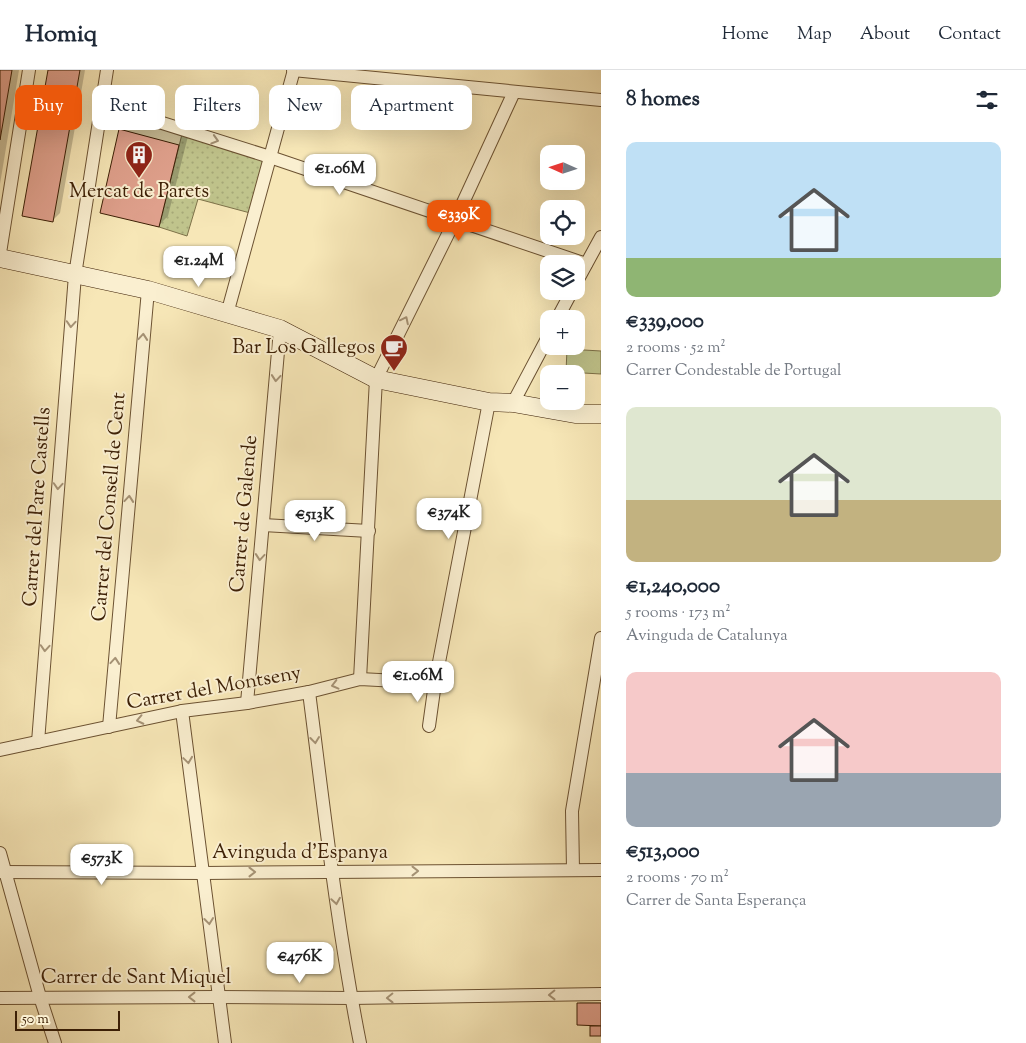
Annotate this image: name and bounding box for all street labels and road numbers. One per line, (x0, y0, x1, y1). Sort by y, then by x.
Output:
street label: Carrer del Consell de Cent (86, 391, 134, 623)
street label: Carrer del Pare Castells (17, 406, 59, 608)
street label: Carrer de Galende (224, 434, 266, 594)
street label: Carrer del Montseny (124, 659, 304, 719)
street label: Avinguda d'Espanya (212, 839, 388, 868)
street label: Carrer de Sant Miquel (41, 964, 232, 993)

